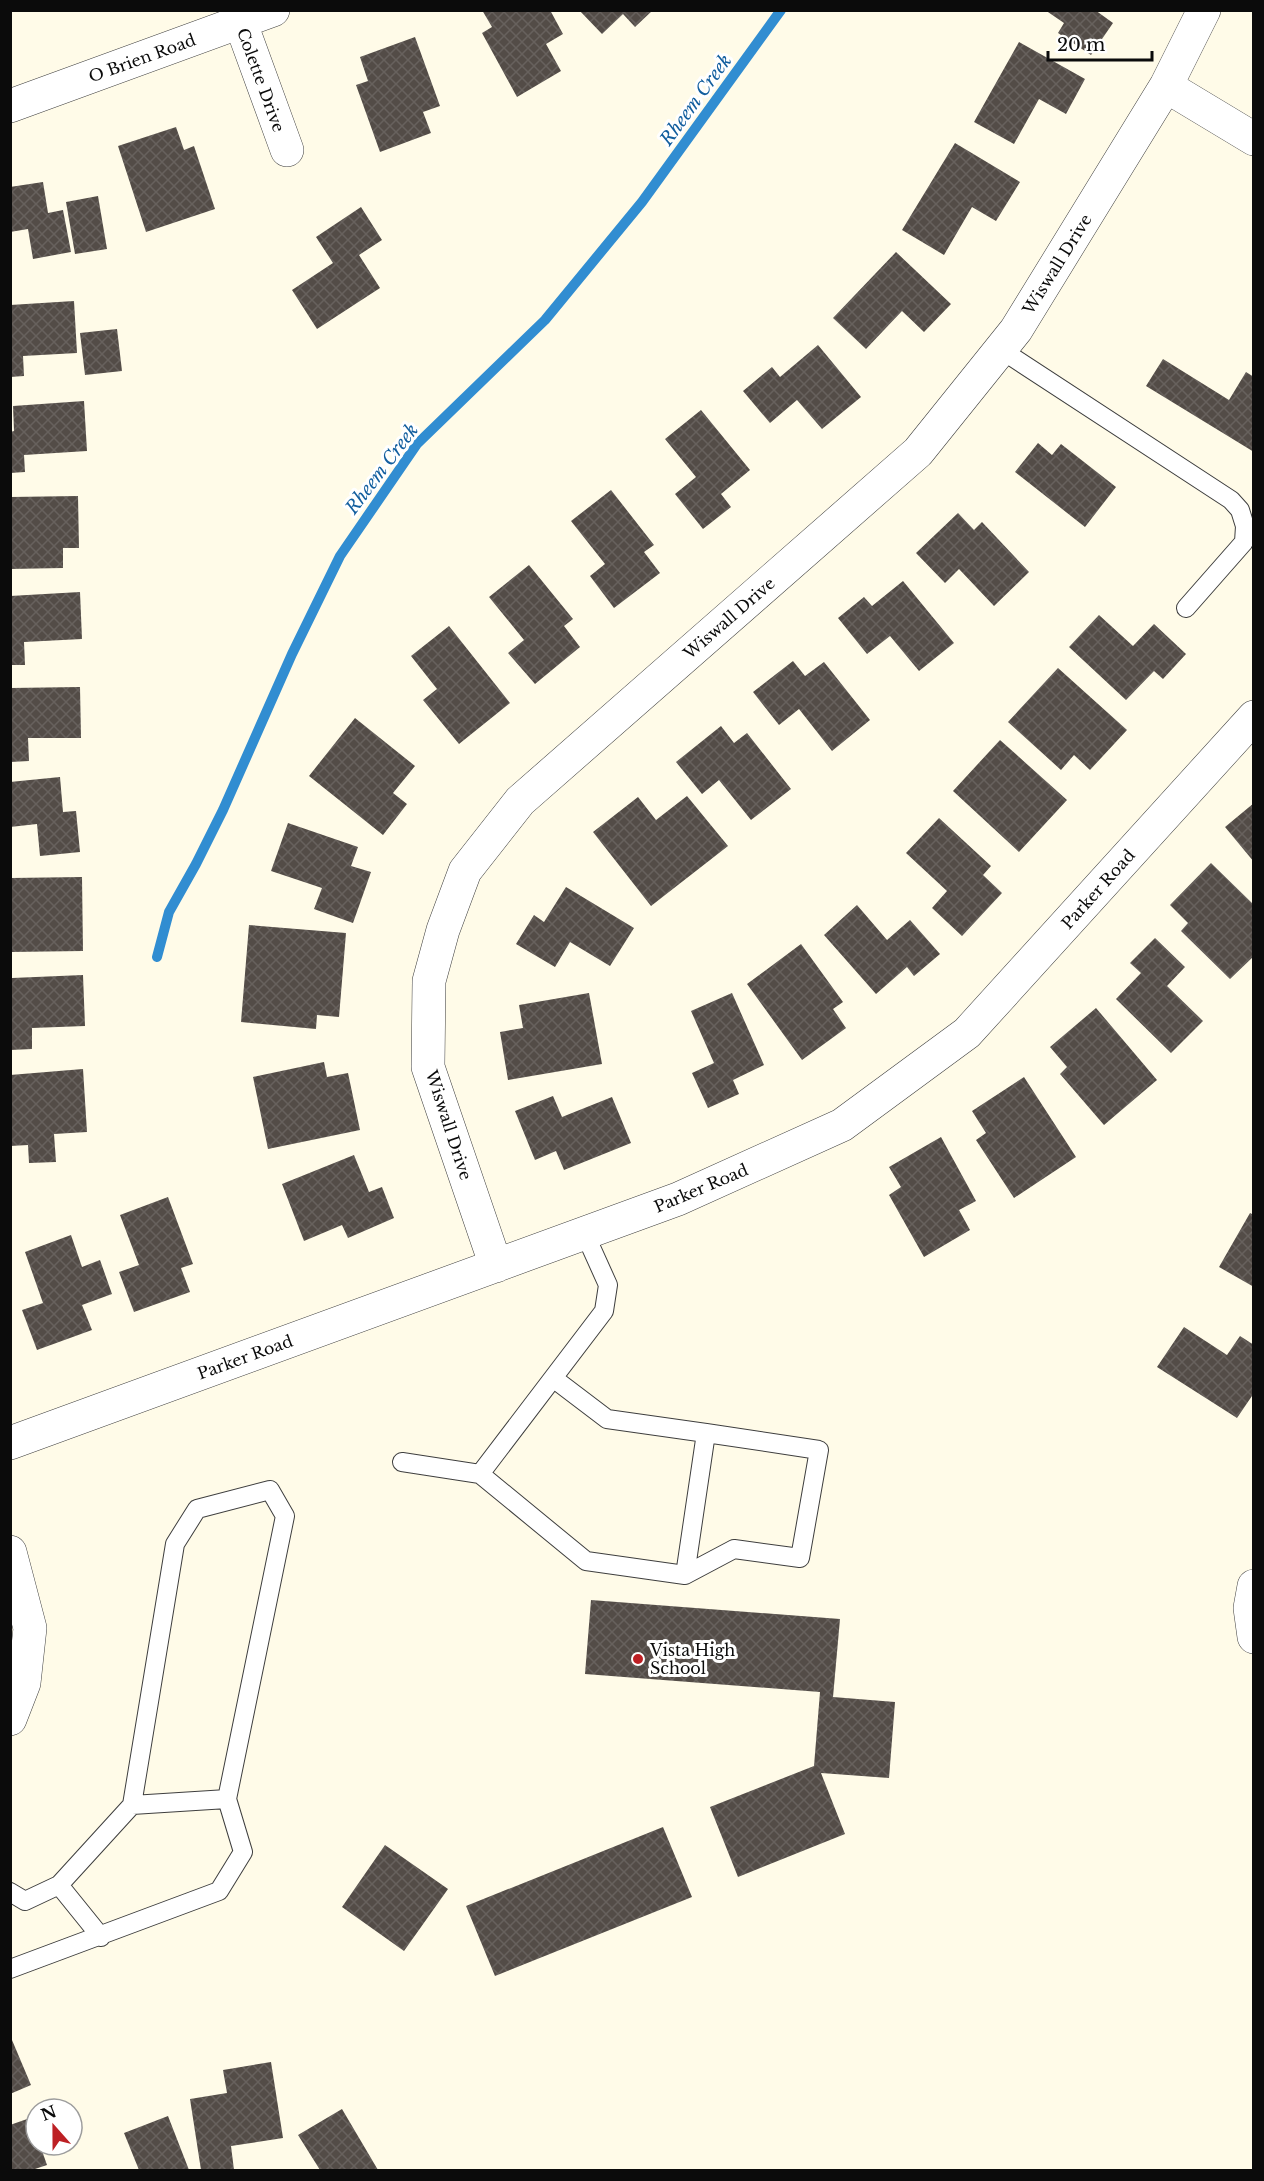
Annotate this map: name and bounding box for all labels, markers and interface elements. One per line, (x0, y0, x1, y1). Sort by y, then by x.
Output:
scale bar (1048, 24, 1152, 62)
street label: Colette Drive (233, 25, 289, 135)
street label: O Brien Road (86, 29, 198, 87)
text: 20 m (1057, 34, 1105, 56)
water label: Rheem Creek (655, 50, 736, 151)
street label: Wiswall Drive (1018, 210, 1096, 319)
water label: Rheem Creek (340, 420, 423, 519)
street label: Wiswall Drive (679, 573, 779, 664)
street label: Parker Road (1057, 845, 1139, 933)
street label: Wiswall Drive (422, 1067, 476, 1182)
street label: Parker Road (651, 1159, 751, 1217)
street label: Parker Road (195, 1330, 296, 1384)
place label: Vista High School (649, 1640, 735, 1678)
marker: Vista High School (631, 1652, 645, 1666)
north arrow (24, 2097, 84, 2157)
text: N (38, 2101, 59, 2125)

